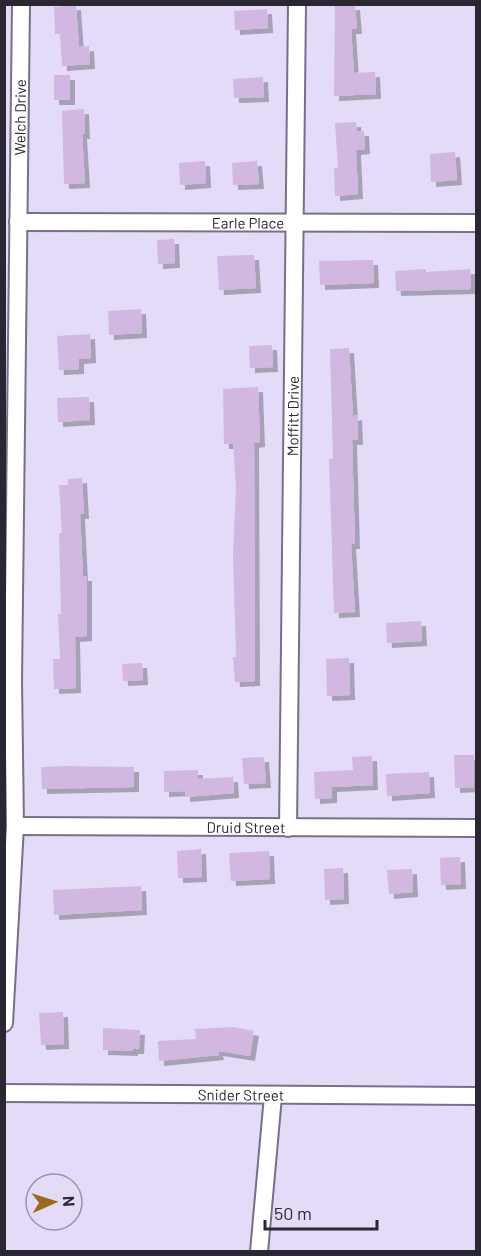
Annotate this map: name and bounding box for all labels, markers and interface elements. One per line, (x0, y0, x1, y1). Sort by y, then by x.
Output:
street label: Welch Drive (10, 79, 29, 156)
street label: Earle Place (212, 213, 284, 232)
street label: Moffitt Drive (283, 376, 302, 456)
street label: Druid Street (207, 818, 285, 836)
street label: Snider Street (198, 1085, 284, 1104)
north arrow (24, 1172, 84, 1232)
scale bar (265, 1193, 378, 1231)
text: N (60, 1195, 79, 1207)
text: 50 m (274, 1202, 312, 1224)

